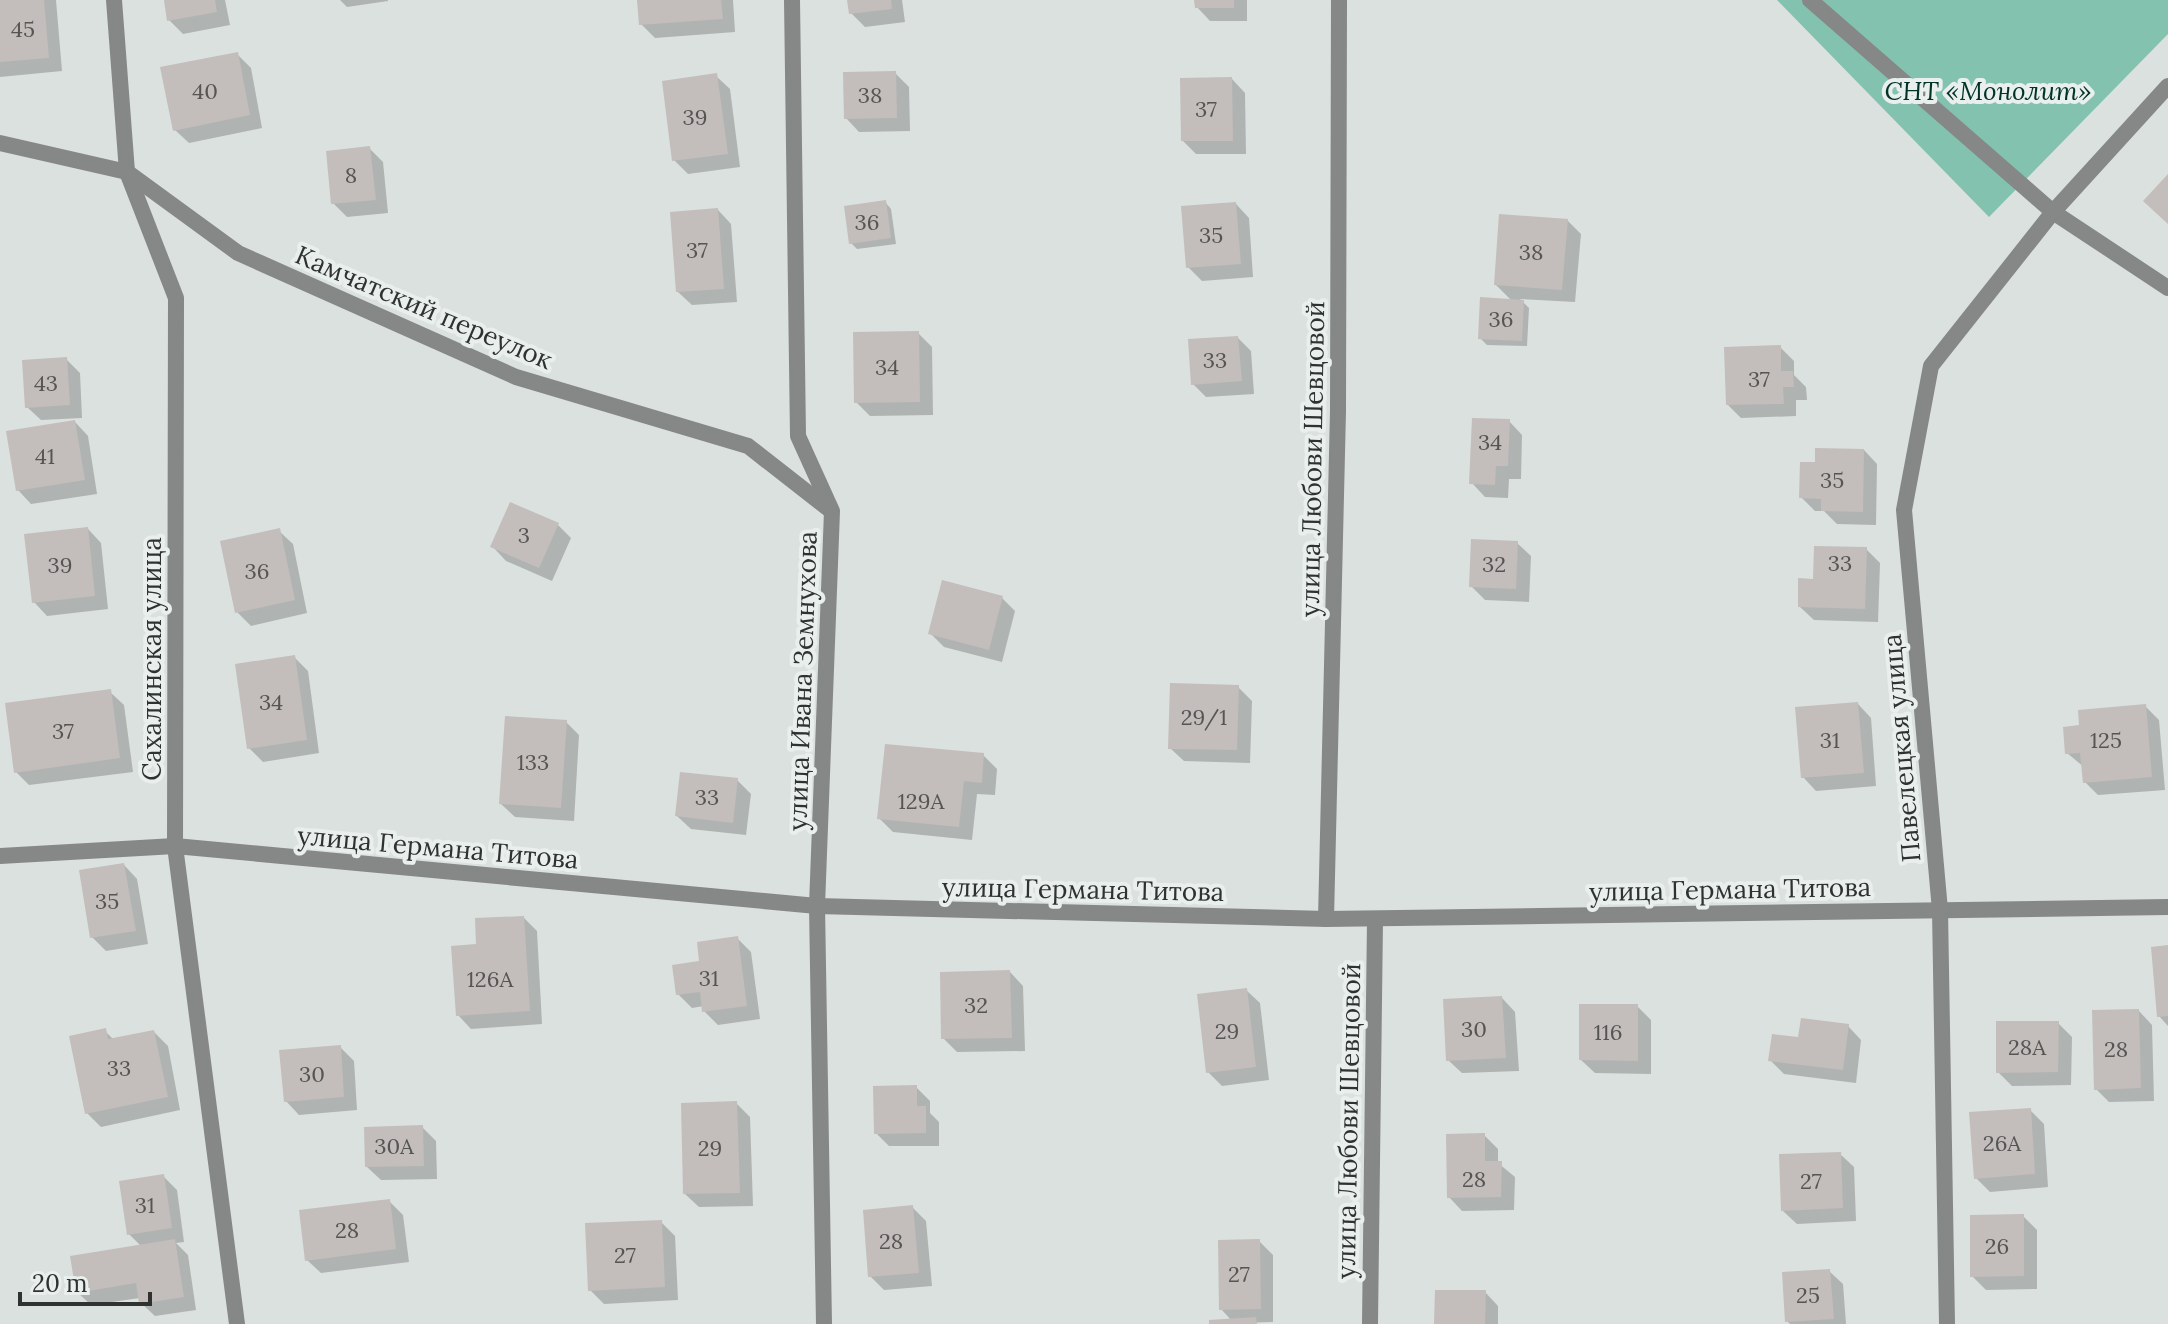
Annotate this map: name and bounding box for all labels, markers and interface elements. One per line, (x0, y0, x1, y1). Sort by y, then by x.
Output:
house number: 45 (11, 15, 35, 43)
park label: СНТ «Монолит» (1884, 74, 2092, 107)
house number: 40 (192, 77, 218, 105)
house number: 38 (858, 81, 882, 109)
house number: 37 (1195, 95, 1217, 123)
house number: 39 (683, 103, 707, 131)
house number: 8 (345, 161, 357, 189)
house number: 36 (855, 208, 879, 236)
house number: 35 (1199, 221, 1223, 249)
house number: 37 (686, 236, 708, 264)
street label: Камчатский переулок (290, 238, 558, 376)
house number: 38 (1519, 238, 1543, 266)
street label: улица Любови Шевцовой (1293, 301, 1331, 617)
house number: 36 (1489, 305, 1513, 333)
house number: 33 (1203, 346, 1227, 374)
house number: 34 (875, 353, 899, 381)
house number: 37 (1748, 365, 1770, 393)
house number: 43 (34, 369, 58, 397)
house number: 34 (1478, 428, 1502, 456)
house number: 41 (35, 442, 55, 470)
house number: 35 (1820, 466, 1844, 494)
house number: 3 (518, 521, 530, 549)
street label: улица Ивана Земнухова (780, 530, 824, 832)
street label: Сахалинская улица (135, 537, 168, 781)
house number: 33 (1828, 549, 1852, 577)
house number: 32 (1482, 550, 1506, 578)
house number: 39 (48, 551, 72, 579)
house number: 36 (245, 557, 269, 585)
street label: Павелецкая улица (1875, 632, 1927, 864)
house number: 34 (259, 688, 283, 716)
house number: 29/1 (1181, 703, 1227, 731)
house number: 37 (52, 717, 74, 745)
house number: 31 (1820, 726, 1840, 754)
house number: 125 (2090, 726, 2122, 754)
house number: 133 (517, 748, 549, 776)
house number: 33 (695, 783, 719, 811)
house number: 129А (898, 787, 945, 815)
street label: улица Германа Титова (296, 818, 580, 876)
street label: улица Германа Титова (942, 870, 1224, 908)
street label: улица Германа Титова (1589, 870, 1871, 908)
house number: 35 (95, 887, 119, 915)
street label: улица Любови Шевцовой (1329, 963, 1367, 1279)
house number: 31 (699, 964, 719, 992)
house number: 126А (467, 965, 514, 993)
house number: 32 (964, 991, 988, 1019)
house number: 30 (1461, 1015, 1487, 1043)
house number: 29 (1215, 1017, 1239, 1045)
house number: 116 (1594, 1018, 1622, 1046)
house number: 28А (2008, 1033, 2047, 1061)
house number: 28 (2104, 1035, 2128, 1063)
house number: 33 (107, 1054, 131, 1082)
house number: 30 (299, 1060, 325, 1088)
house number: 26А (1983, 1129, 2022, 1157)
house number: 30А (374, 1132, 415, 1160)
house number: 29 (698, 1134, 722, 1162)
house number: 28 (1462, 1165, 1486, 1193)
house number: 27 (1800, 1167, 1822, 1195)
house number: 31 (135, 1191, 155, 1219)
house number: 28 (335, 1216, 359, 1244)
house number: 28 (879, 1227, 903, 1255)
house number: 26 (1985, 1232, 2009, 1260)
house number: 27 (614, 1241, 636, 1269)
scale bar (20, 1256, 150, 1306)
house number: 27 (1228, 1260, 1250, 1288)
text: 20 m (32, 1268, 88, 1299)
house number: 25 (1796, 1281, 1820, 1309)

